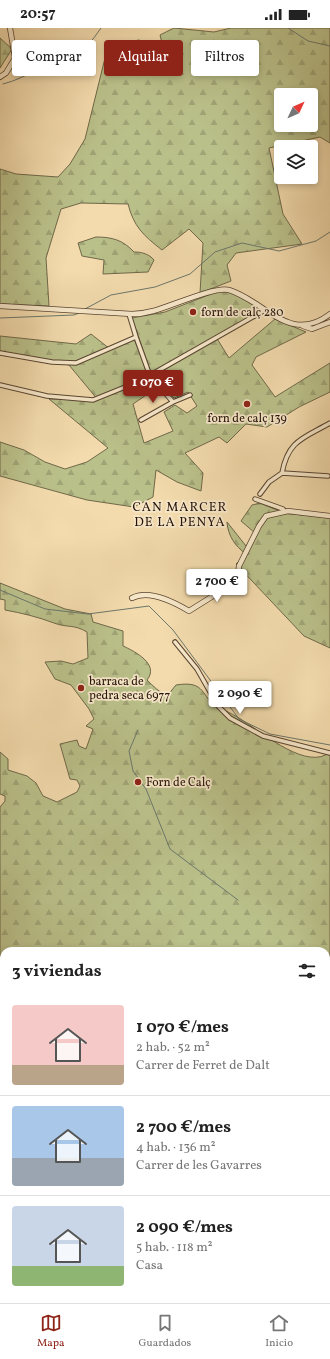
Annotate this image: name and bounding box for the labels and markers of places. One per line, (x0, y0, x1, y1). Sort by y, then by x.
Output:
place label: forn de calç 280 (201, 305, 283, 321)
marker: forn de calç 280 (188, 307, 198, 317)
pin: 1 070 € (116, 370, 190, 404)
marker: forn de calç 139 (242, 399, 252, 409)
place label: forn de calç 139 (207, 411, 287, 427)
pin: 2 700 € (180, 569, 254, 603)
place label: barraca de pedra seca 6977 (89, 674, 170, 704)
pin: 2 090 € (203, 681, 277, 715)
marker: barraca de pedra seca 6977 (76, 683, 86, 693)
place label: Forn de Calç (146, 775, 211, 791)
marker: Forn de Calç (133, 777, 143, 787)

